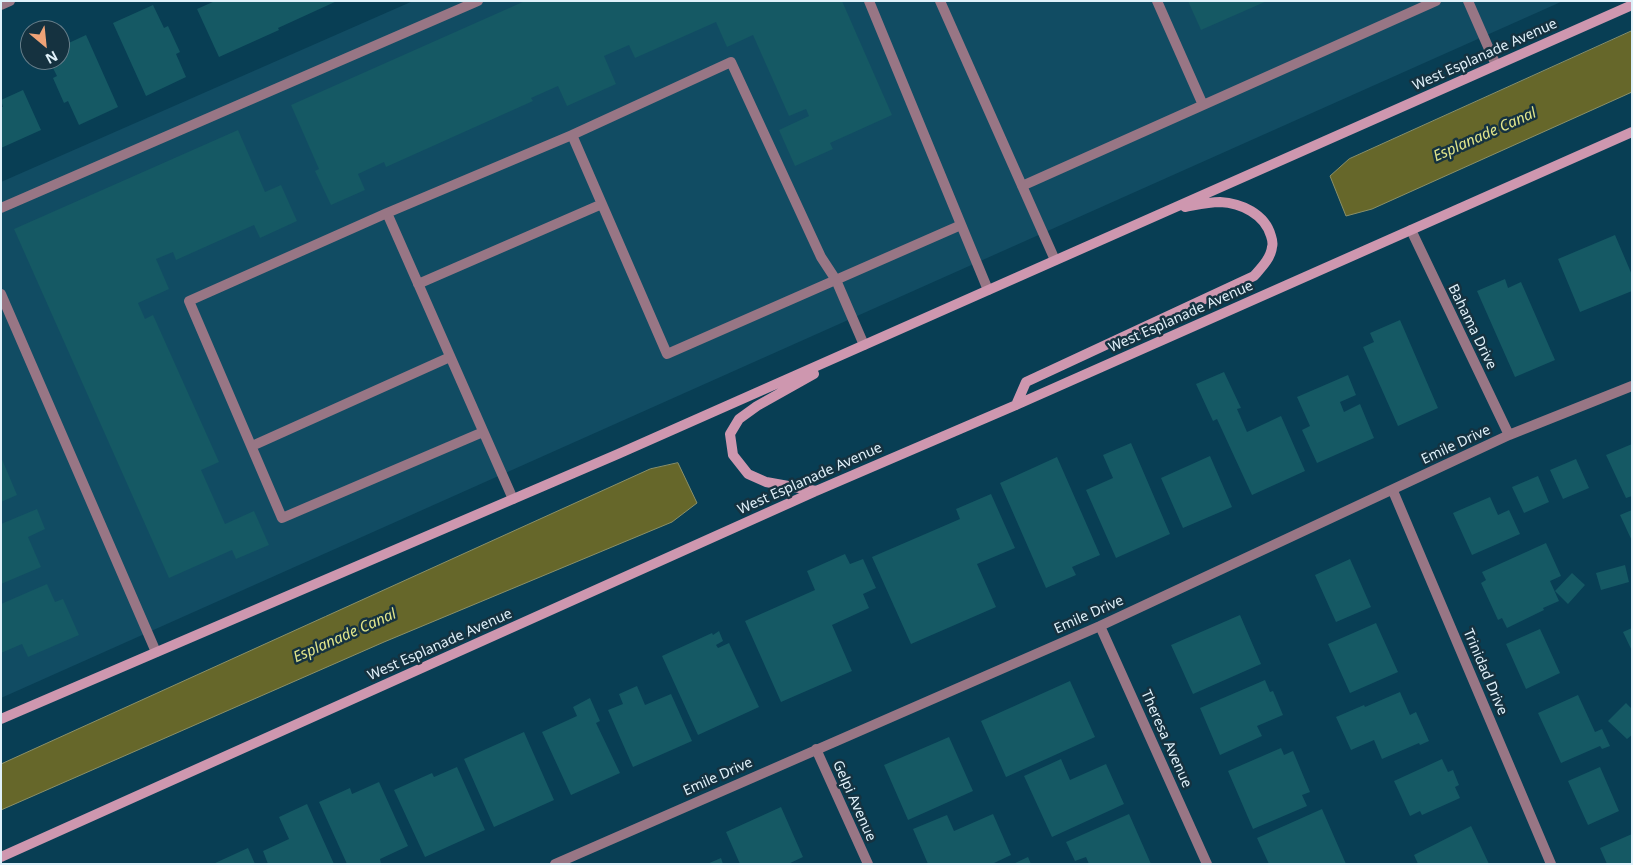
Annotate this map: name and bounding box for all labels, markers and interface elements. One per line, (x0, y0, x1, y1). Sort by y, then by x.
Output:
street label: West Esplanade Avenue (1410, 16, 1560, 94)
north arrow (20, 20, 70, 70)
text: N (42, 47, 61, 69)
water label: Esplanade Canal (1431, 104, 1539, 166)
street label: West Esplanade Avenue (1106, 278, 1256, 356)
street label: Bahama Drive (1444, 282, 1500, 372)
street label: Emile Drive (1419, 422, 1493, 468)
street label: West Esplanade Avenue (735, 440, 885, 518)
street label: Emile Drive (1052, 592, 1126, 638)
water label: Esplanade Canal (291, 605, 399, 667)
street label: West Esplanade Avenue (365, 606, 515, 684)
street label: Trinidad Drive (1459, 626, 1511, 718)
street label: Theresa Avenue (1137, 688, 1195, 790)
street label: Emile Drive (681, 754, 755, 800)
street label: Gelpi Avenue (829, 758, 879, 844)

